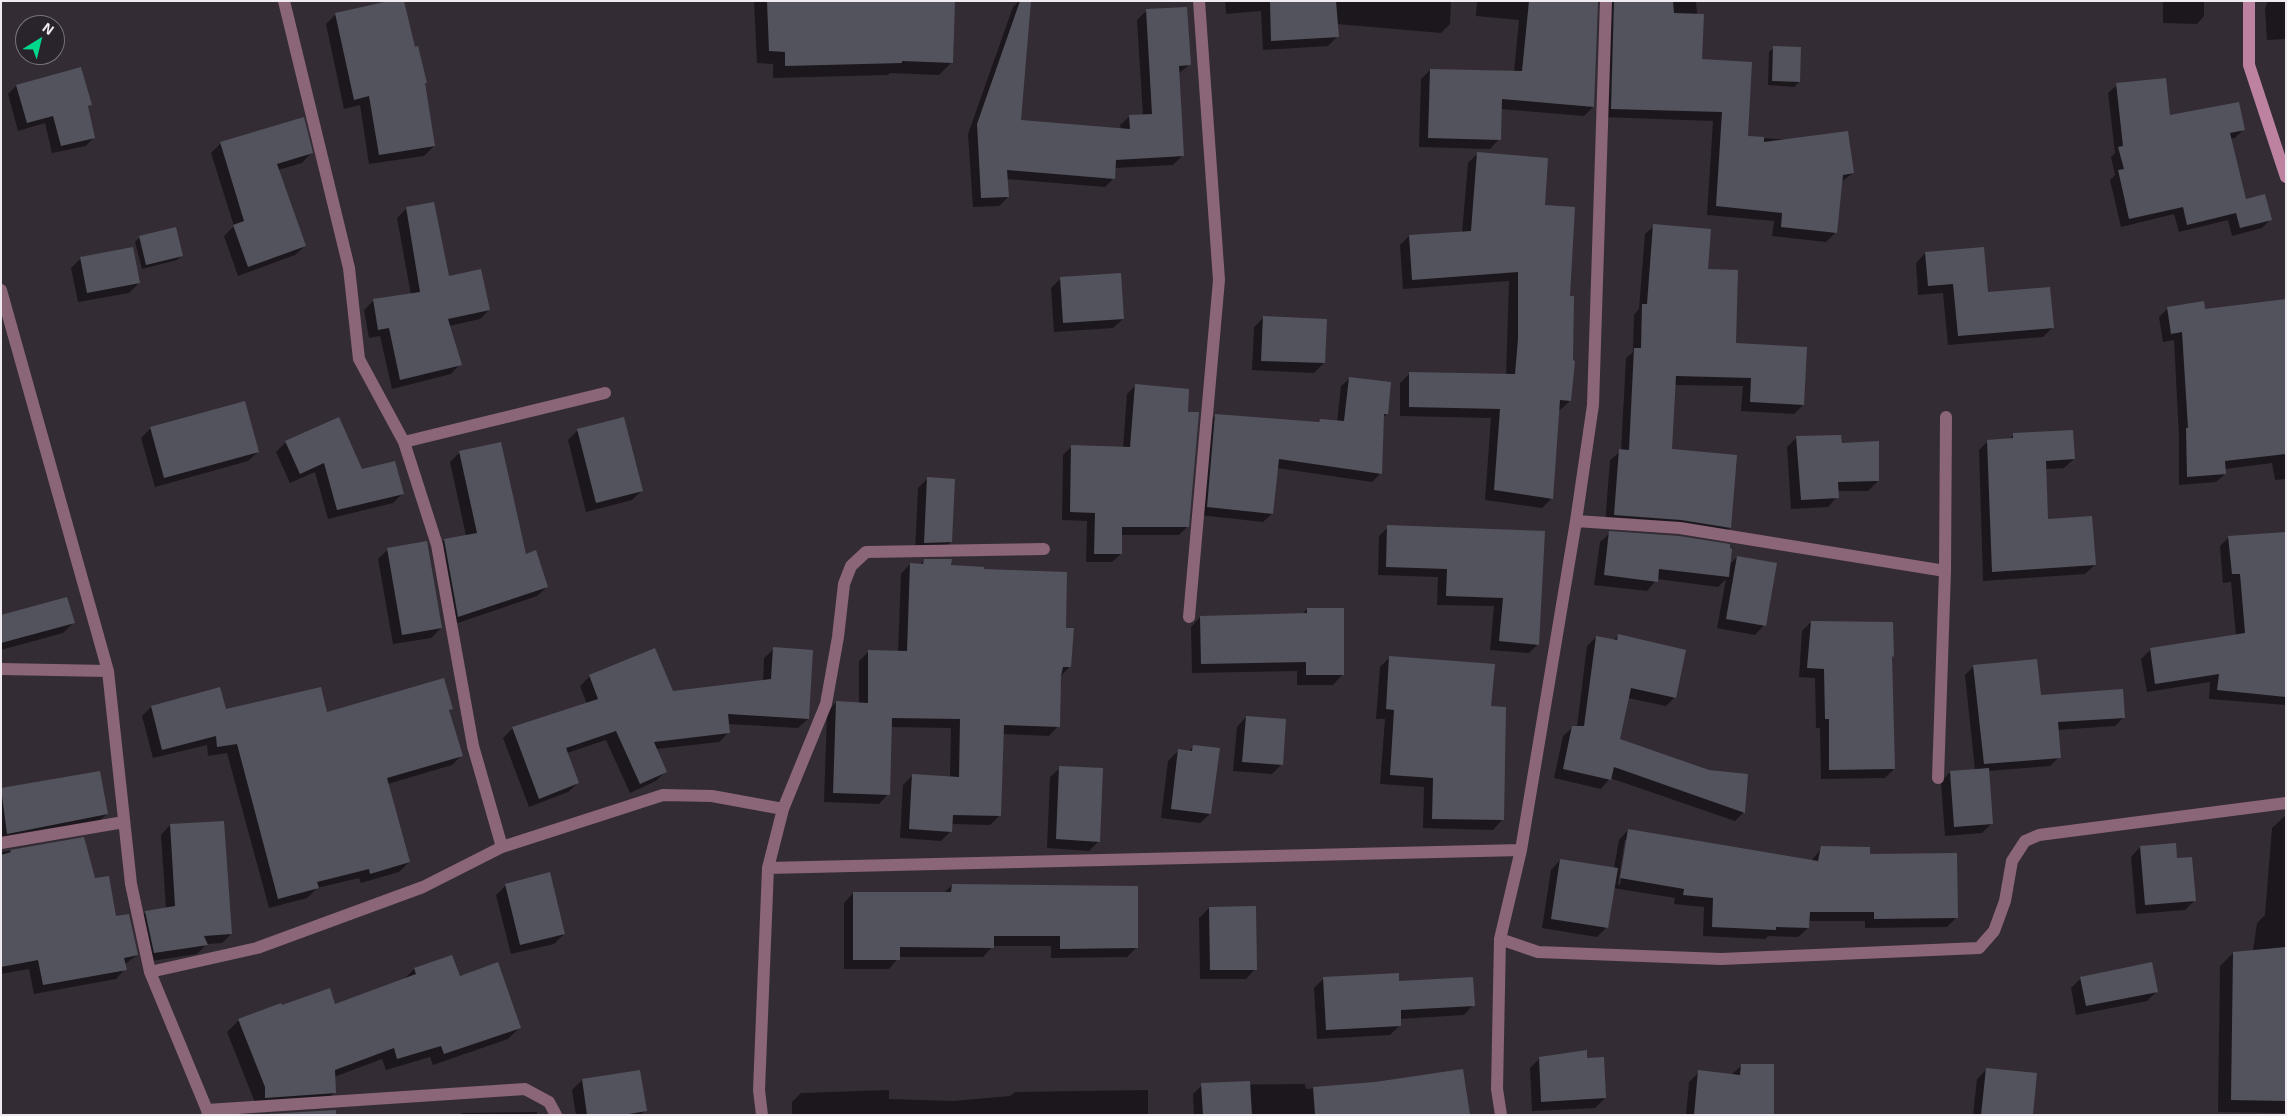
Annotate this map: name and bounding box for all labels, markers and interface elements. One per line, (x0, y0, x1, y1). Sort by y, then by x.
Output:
north arrow (15, 15, 65, 65)
text: N (39, 18, 58, 38)

